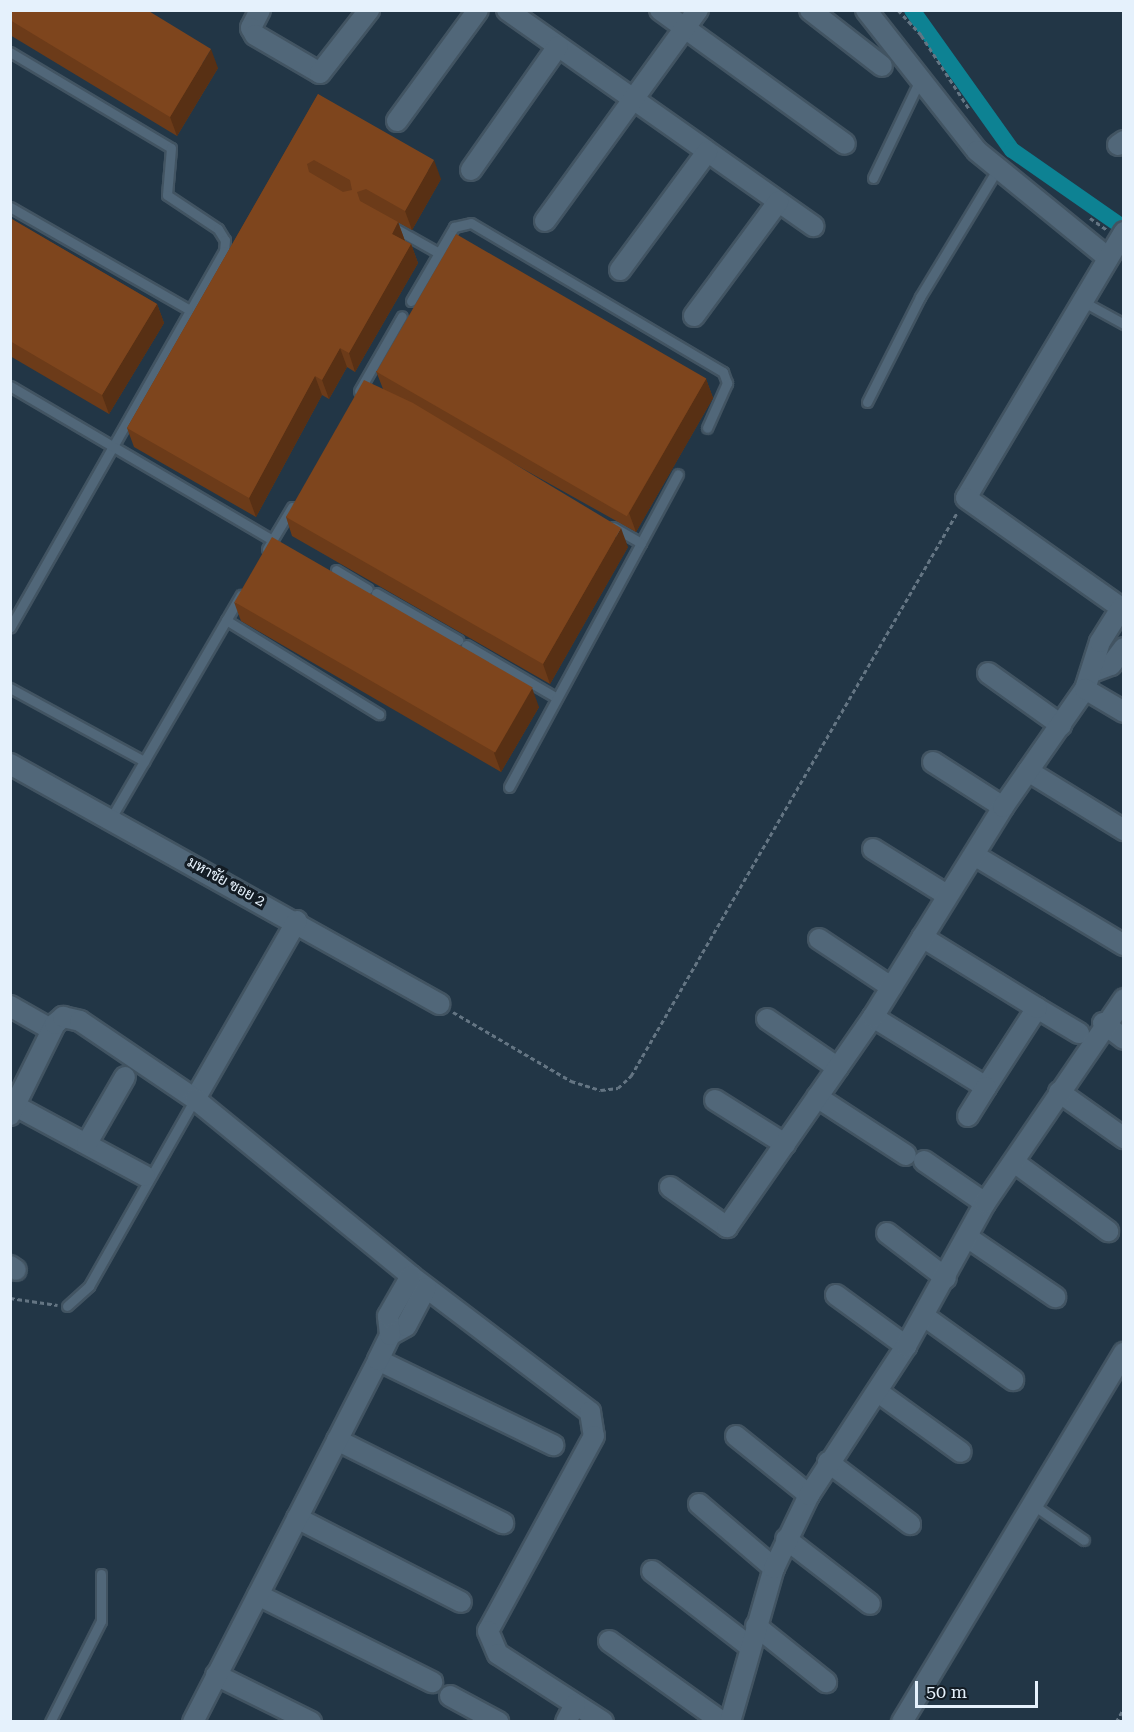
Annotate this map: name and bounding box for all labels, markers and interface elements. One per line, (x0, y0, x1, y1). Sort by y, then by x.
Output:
street label: มหาชัย ซอย 2 (184, 853, 268, 911)
scale bar (918, 1669, 1041, 1707)
text: 50 m (926, 1681, 967, 1702)

